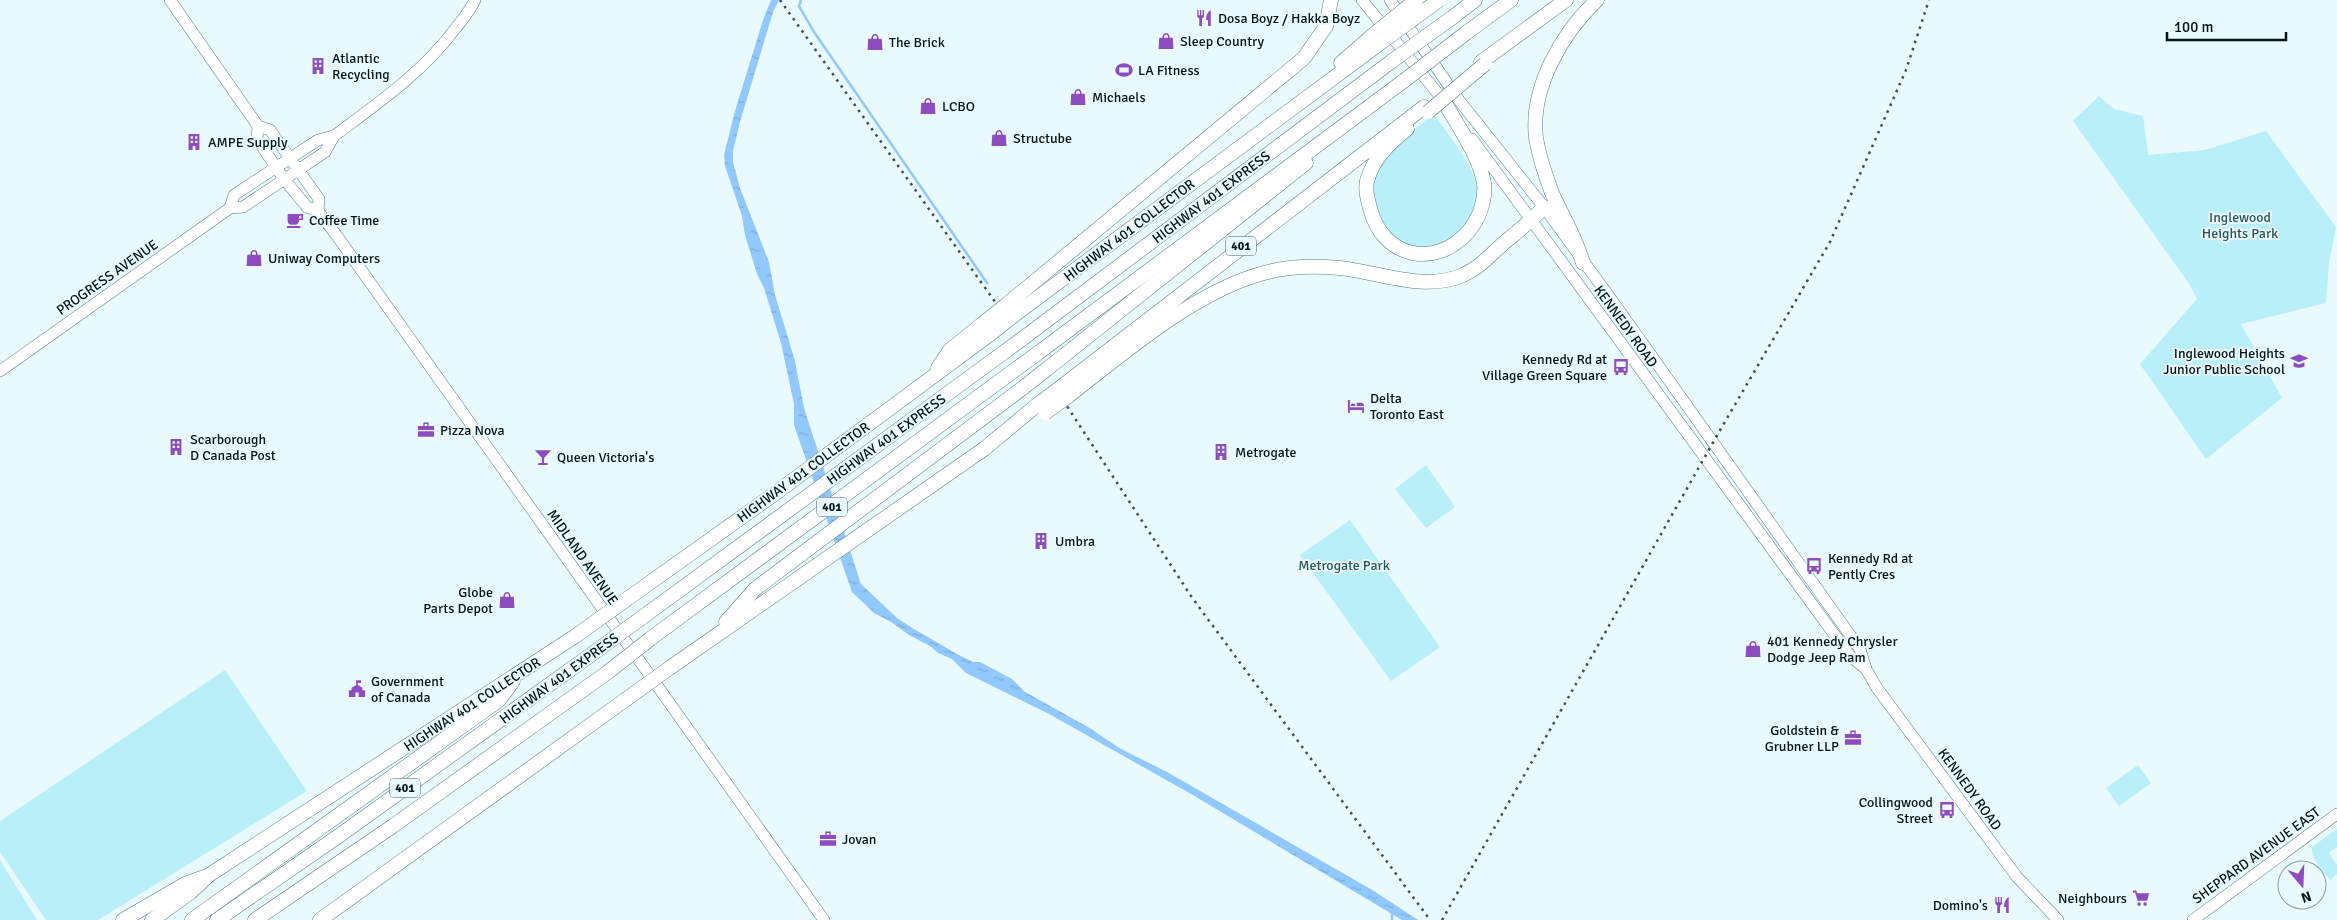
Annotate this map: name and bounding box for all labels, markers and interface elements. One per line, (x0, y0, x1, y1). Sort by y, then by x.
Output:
restaurant icon: Dosa Boyz / Hakka Boyz (1194, 8, 1214, 28)
place label: Dosa Boyz / Hakka Boyz (1218, 10, 1360, 27)
scale bar (2167, 10, 2286, 42)
text: 100 m (2174, 18, 2214, 36)
shop icon: Sleep Country (1156, 31, 1176, 51)
shop icon: The Brick (865, 32, 885, 52)
place label: Sleep Country (1180, 33, 1265, 50)
place label: The Brick (889, 34, 945, 51)
place label: Atlantic Recycling (332, 50, 390, 83)
building icon: Atlantic Recycling (308, 56, 328, 76)
sports icon: LA Fitness (1114, 60, 1134, 80)
place label: LA Fitness (1138, 62, 1200, 79)
shop icon: Michaels (1068, 87, 1088, 107)
place label: Michaels (1092, 89, 1146, 106)
shop icon: LCBO (918, 96, 938, 116)
place label: LCBO (942, 98, 975, 115)
shop icon: Structube (989, 128, 1009, 148)
place label: Structube (1013, 130, 1072, 147)
building icon: AMPE Supply (184, 132, 204, 152)
place label: AMPE Supply (208, 134, 288, 151)
street label: HIGHWAY 401 EXPRESS (1149, 147, 1273, 247)
street label: HIGHWAY 401 COLLECTOR (1060, 176, 1198, 285)
park label: Inglewood Heights Park (2202, 209, 2278, 242)
cafe icon: Coffee Time (285, 210, 305, 230)
place label: Coffee Time (309, 212, 379, 229)
street label: PROGRESS AVENUE (53, 236, 161, 319)
road number: 401 (1226, 237, 1256, 256)
shop icon: Uniway Computers (244, 248, 264, 268)
place label: Uniway Computers (268, 250, 380, 267)
street label: KENNEDY ROAD (1590, 282, 1661, 371)
place label: Inglewood Heights Junior Public School (2163, 345, 2285, 378)
place label: Kennedy Rd at Village Green Square (1482, 351, 1607, 384)
school or university icon: Inglewood Heights Junior Public School (2289, 351, 2309, 371)
bus stop icon: Kennedy Rd at Village Green Square (1611, 357, 1631, 377)
street label: HIGHWAY 401 EXPRESS (823, 390, 949, 488)
place label: Delta Toronto East (1370, 390, 1444, 423)
hotel icon: Delta Toronto East (1346, 396, 1366, 416)
street label: HIGHWAY 401 COLLECTOR (734, 418, 872, 526)
office icon: Pizza Nova (416, 420, 436, 440)
place label: Pizza Nova (440, 422, 505, 439)
place label: Scarborough D Canada Post (190, 431, 276, 464)
building icon: Scarborough D Canada Post (166, 437, 186, 457)
building icon: Metrogate (1211, 442, 1231, 462)
place label: Metrogate (1235, 444, 1297, 461)
bar icon: Queen Victoria's (533, 447, 553, 467)
place label: Queen Victoria's (557, 449, 654, 466)
road number: 401 (817, 498, 847, 516)
street label: MIDLAND AVENUE (543, 506, 622, 608)
building icon: Umbra (1031, 531, 1051, 551)
place label: Umbra (1055, 533, 1095, 550)
place label: Kennedy Rd at Pently Cres (1828, 550, 1913, 583)
bus stop icon: Kennedy Rd at Pently Cres (1804, 556, 1824, 576)
park label: Metrogate Park (1298, 557, 1390, 574)
place label: Globe Parts Depot (423, 584, 493, 617)
shop icon: Globe Parts Depot (497, 590, 517, 610)
street label: HIGHWAY 401 EXPRESS (496, 629, 622, 727)
place label: 401 Kennedy Chrysler Dodge Jeep Ram (1767, 633, 1898, 666)
shop icon: 401 Kennedy Chrysler Dodge Jeep Ram (1743, 639, 1763, 659)
street label: HIGHWAY 401 COLLECTOR (401, 654, 544, 755)
place label: Government of Canada (371, 673, 444, 706)
public building icon: Government of Canada (347, 679, 367, 699)
place label: Goldstein & Grubner LLP (1765, 722, 1839, 755)
office icon: Goldstein & Grubner LLP (1843, 728, 1863, 748)
street label: KENNEDY ROAD (1934, 745, 2005, 834)
road number: 401 (390, 778, 420, 798)
place label: Collingwood Street (1859, 794, 1933, 827)
bus stop icon: Collingwood Street (1937, 800, 1957, 820)
street label: SHEPPARD AVENUE EAST (2189, 803, 2323, 907)
office icon: Jovan (818, 829, 838, 849)
place label: Jovan (842, 831, 877, 848)
north arrow (2277, 860, 2327, 910)
supermarket icon: Neighbours (2131, 888, 2151, 908)
place label: Neighbours (2058, 890, 2127, 907)
restaurant icon: Domino's (1992, 895, 2012, 915)
place label: Domino's (1933, 897, 1988, 914)

